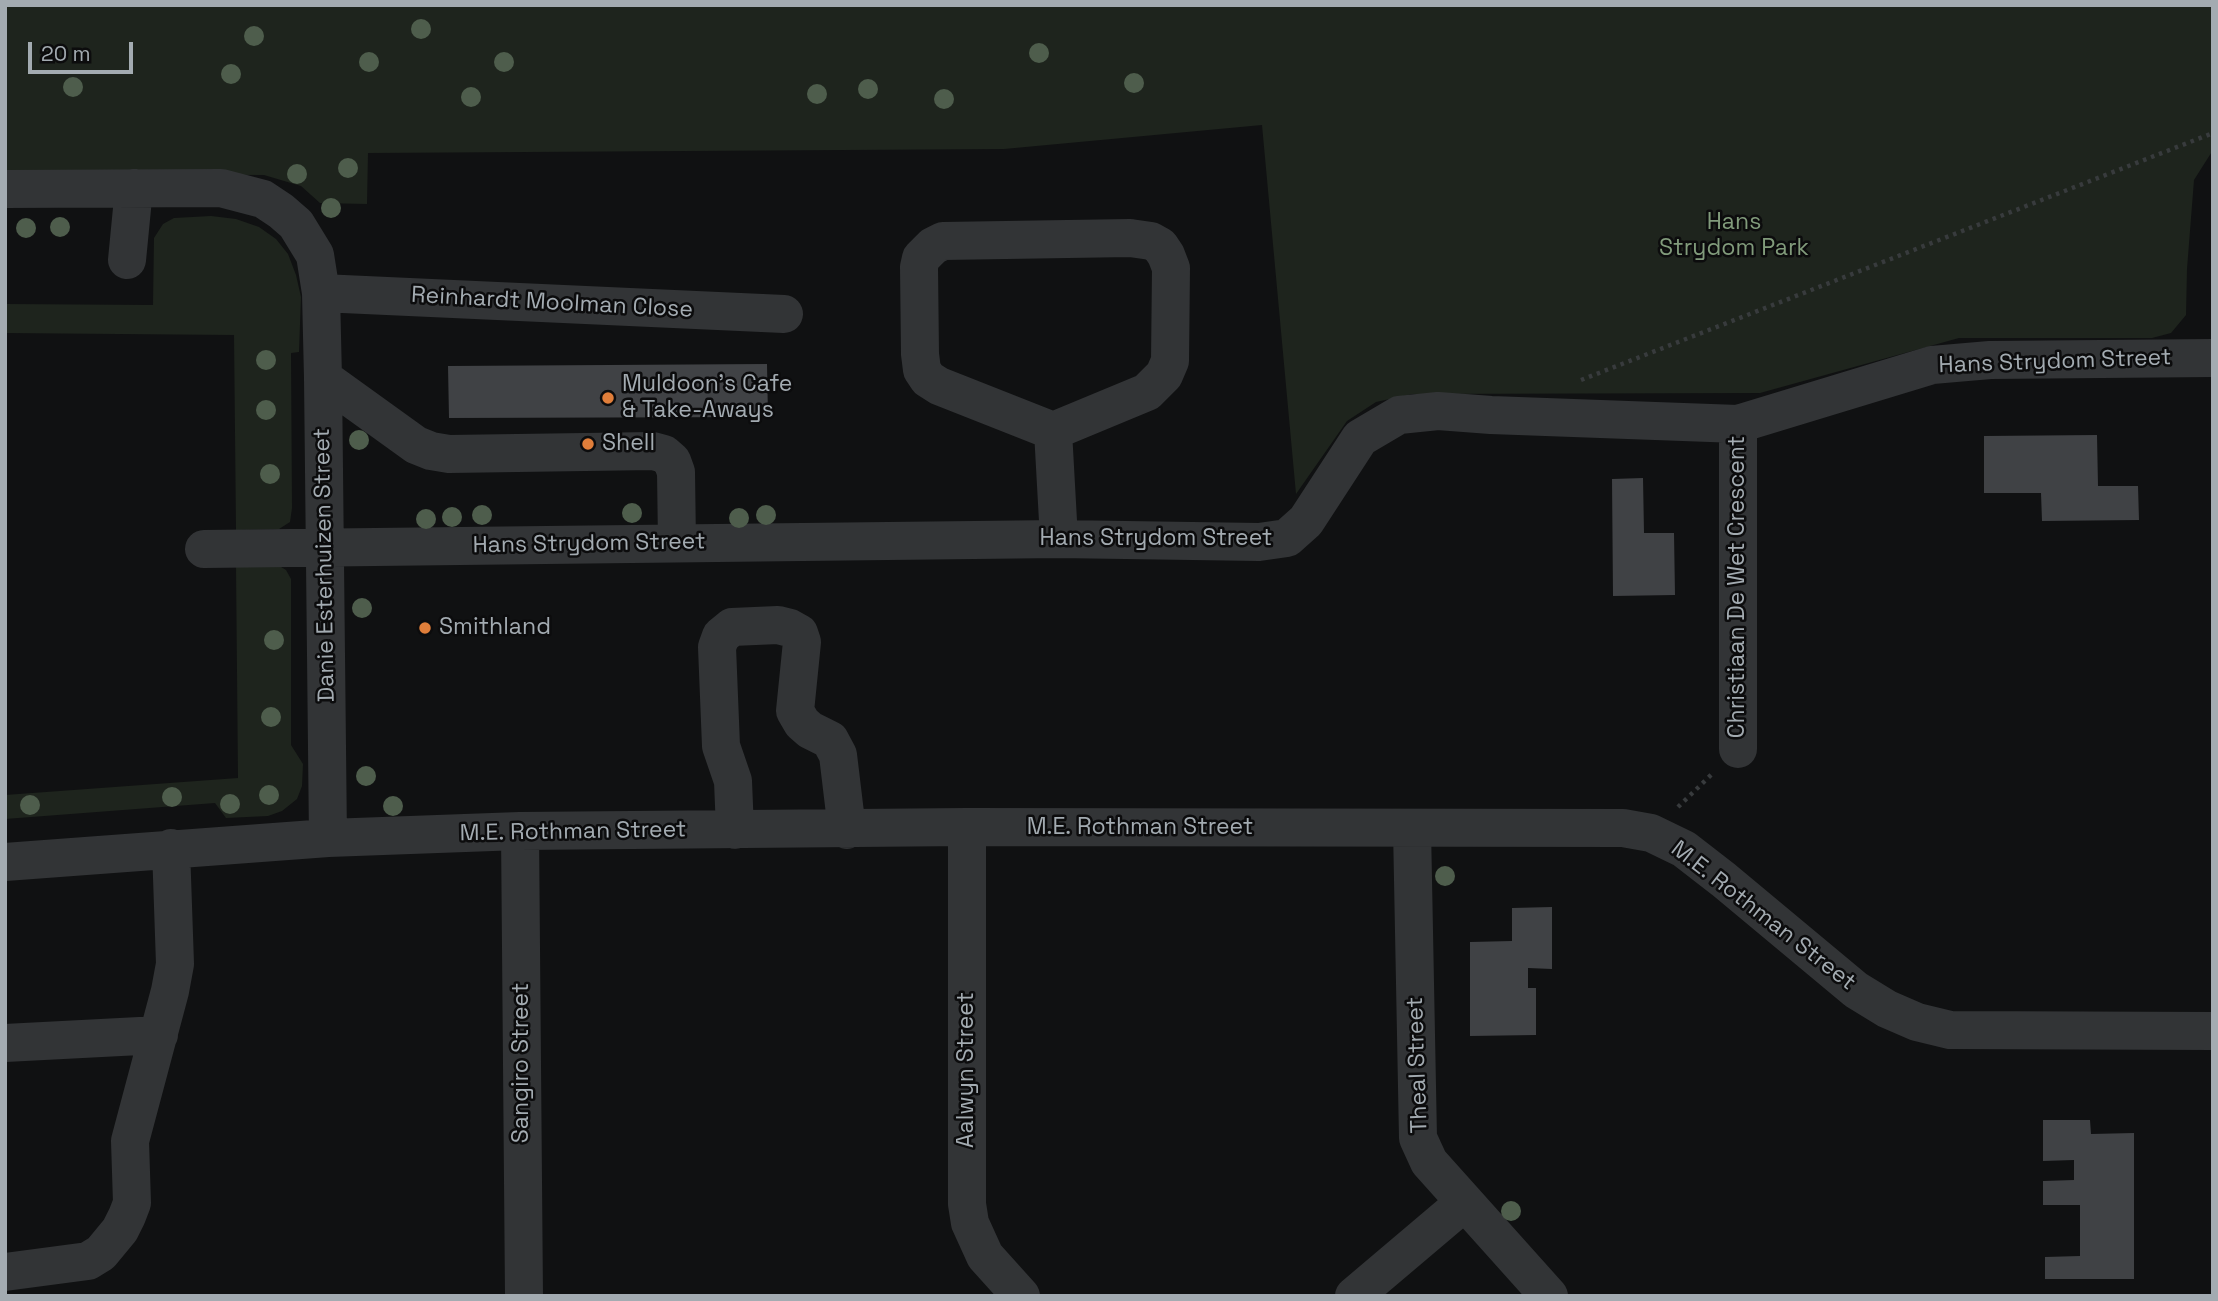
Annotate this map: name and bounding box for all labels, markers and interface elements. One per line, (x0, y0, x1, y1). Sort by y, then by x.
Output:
scale bar (32, 28, 136, 72)
text: 20 m (41, 40, 91, 67)
park label: Hans Strydom Park (1659, 209, 1809, 263)
street label: Reinhardt Moolman Close (410, 282, 694, 324)
street label: Hans Strydom Street (1938, 344, 2172, 380)
place label: Muldoon's Cafe & Take-Aways (622, 371, 792, 425)
marker: Muldoon's Cafe & Take-Aways (600, 390, 616, 406)
street label: Danie Esterhuizen Street (309, 428, 341, 702)
place label: Shell (602, 430, 655, 458)
marker: Shell (580, 436, 596, 452)
street label: Christiaan De Wet Crescent (1724, 436, 1752, 738)
street label: Hans Strydom Street (1040, 525, 1272, 553)
street label: Hans Strydom Street (472, 528, 706, 560)
place label: Smithland (439, 614, 551, 642)
marker: Smithland (417, 620, 433, 636)
street label: M.E. Rothman Street (1027, 814, 1253, 842)
street label: M.E. Rothman Street (459, 816, 687, 848)
street label: M.E. Rothman Street (1665, 835, 1861, 997)
street label: Sangiro Street (508, 983, 536, 1143)
street label: Aalwyn Street (953, 992, 981, 1148)
street label: Theal Street (1402, 996, 1434, 1134)

